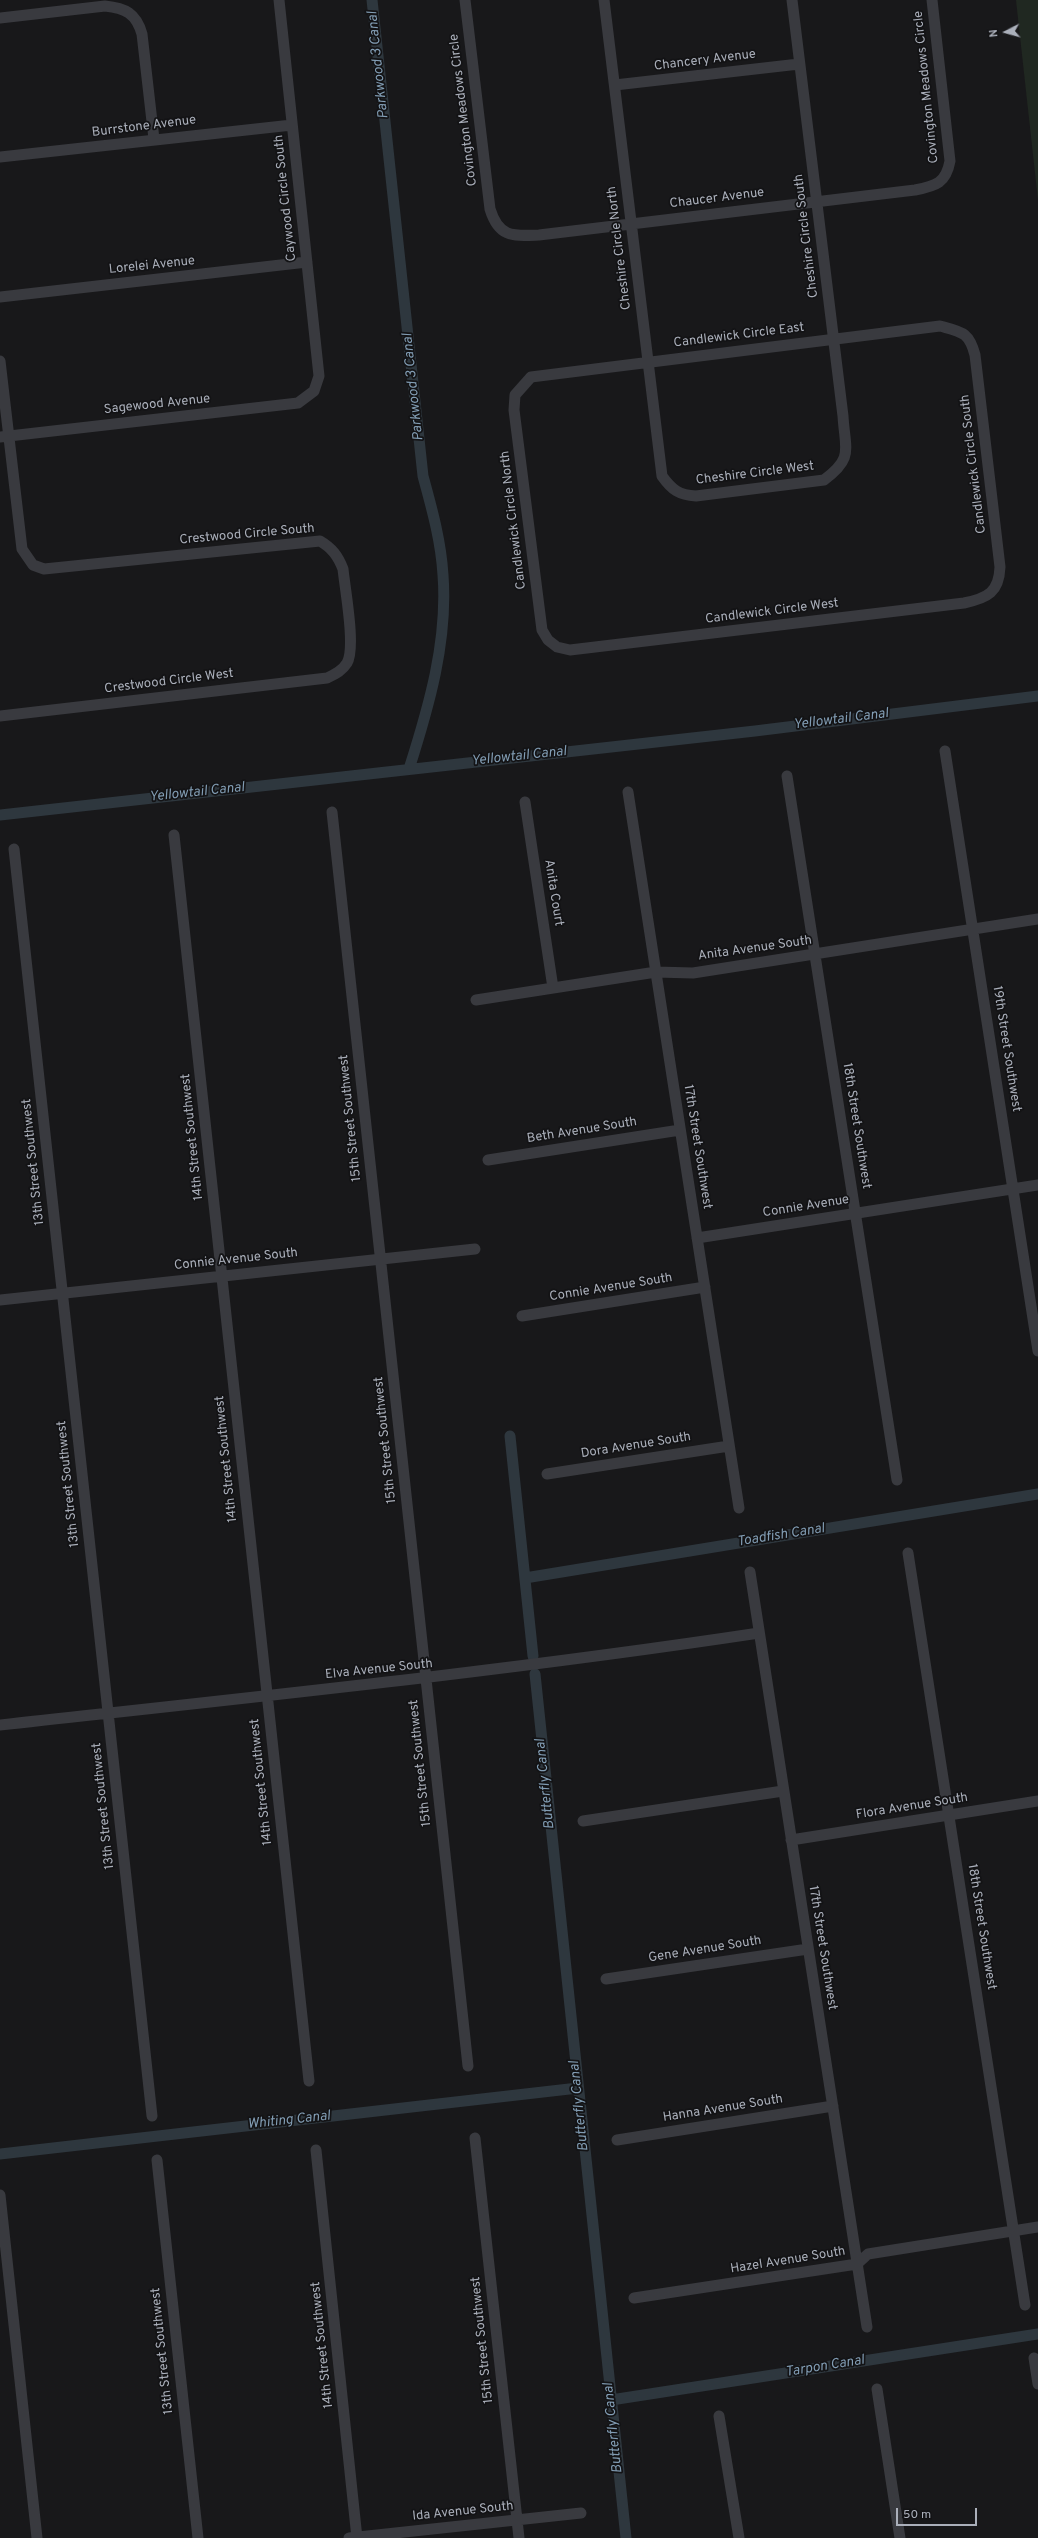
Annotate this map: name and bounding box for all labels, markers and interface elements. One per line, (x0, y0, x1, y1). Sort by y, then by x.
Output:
water label: Parkwood 3 Canal (365, 10, 393, 120)
street label: Covington Meadows Circle (911, 10, 943, 164)
north arrow (986, 12, 1026, 52)
text: N (987, 29, 1001, 38)
street label: Covington Meadows Circle (447, 33, 481, 187)
street label: Chancery Avenue (653, 47, 757, 75)
street label: Burrstone Avenue (91, 113, 197, 141)
street label: Caywood Circle South (272, 134, 300, 262)
street label: Cheshire Circle South (792, 173, 822, 299)
street label: Cheshire Circle North (605, 185, 635, 311)
street label: Chaucer Avenue (669, 185, 765, 213)
street label: Lorelei Avenue (108, 254, 196, 278)
street label: Candlewick Circle East (673, 320, 805, 352)
water label: Parkwood 3 Canal (400, 332, 428, 442)
street label: Sagewood Avenue (103, 392, 211, 418)
street label: Candlewick Circle South (958, 394, 990, 534)
street label: Candlewick Circle North (498, 450, 530, 590)
street label: Cheshire Circle West (695, 459, 815, 489)
street label: Crestwood Circle South (179, 521, 315, 549)
street label: Candlewick Circle West (704, 596, 840, 628)
street label: Crestwood Circle West (104, 666, 234, 698)
water label: Yellowtail Canal (793, 706, 889, 734)
water label: Yellowtail Canal (471, 744, 567, 770)
water label: Yellowtail Canal (149, 780, 245, 806)
street label: Anita Court (540, 858, 566, 928)
street label: Anita Avenue South (697, 933, 813, 965)
street label: 19th Street Southwest (988, 985, 1024, 1113)
street label: 15th Street Southwest (337, 1054, 365, 1182)
street label: 18th Street Southwest (838, 1062, 874, 1190)
street label: 14th Street Southwest (179, 1073, 207, 1201)
street label: 17th Street Southwest (679, 1084, 715, 1210)
street label: 13th Street Southwest (20, 1098, 48, 1226)
street label: Beth Avenue South (526, 1115, 638, 1147)
street label: Connie Avenue (762, 1192, 850, 1222)
street label: Connie Avenue South (173, 1246, 299, 1274)
street label: Connie Avenue South (548, 1271, 674, 1305)
street label: 15th Street Southwest (372, 1376, 400, 1504)
street label: 14th Street Southwest (213, 1395, 241, 1523)
street label: 13th Street Southwest (55, 1420, 83, 1548)
street label: Dora Avenue South (580, 1430, 692, 1462)
water label: Toadfish Canal (736, 1521, 826, 1551)
street label: Elva Avenue South (324, 1657, 434, 1683)
street label: 15th Street Southwest (407, 1699, 435, 1827)
street label: 14th Street Southwest (248, 1718, 276, 1846)
water label: Butterfly Canal (533, 1738, 559, 1830)
street label: 13th Street Southwest (90, 1742, 118, 1870)
street label: Flora Avenue South (855, 1790, 969, 1824)
street label: 18th Street Southwest (963, 1863, 999, 1991)
street label: 17th Street Southwest (804, 1885, 840, 2011)
street label: Gene Avenue South (647, 1933, 763, 1967)
water label: Butterfly Canal (567, 2060, 593, 2152)
street label: Hanna Avenue South (662, 2092, 784, 2126)
water label: Whiting Canal (247, 2108, 331, 2134)
street label: Hazel Avenue South (729, 2244, 847, 2278)
street label: 15th Street Southwest (469, 2276, 497, 2404)
street label: 14th Street Southwest (309, 2281, 337, 2409)
street label: 13th Street Southwest (149, 2287, 177, 2415)
water label: Tarpon Canal (784, 2352, 866, 2382)
water label: Butterfly Canal (601, 2382, 627, 2474)
street label: Ida Avenue South (412, 2499, 514, 2525)
scale bar (898, 2500, 979, 2526)
text: 50 m (903, 2507, 931, 2523)

